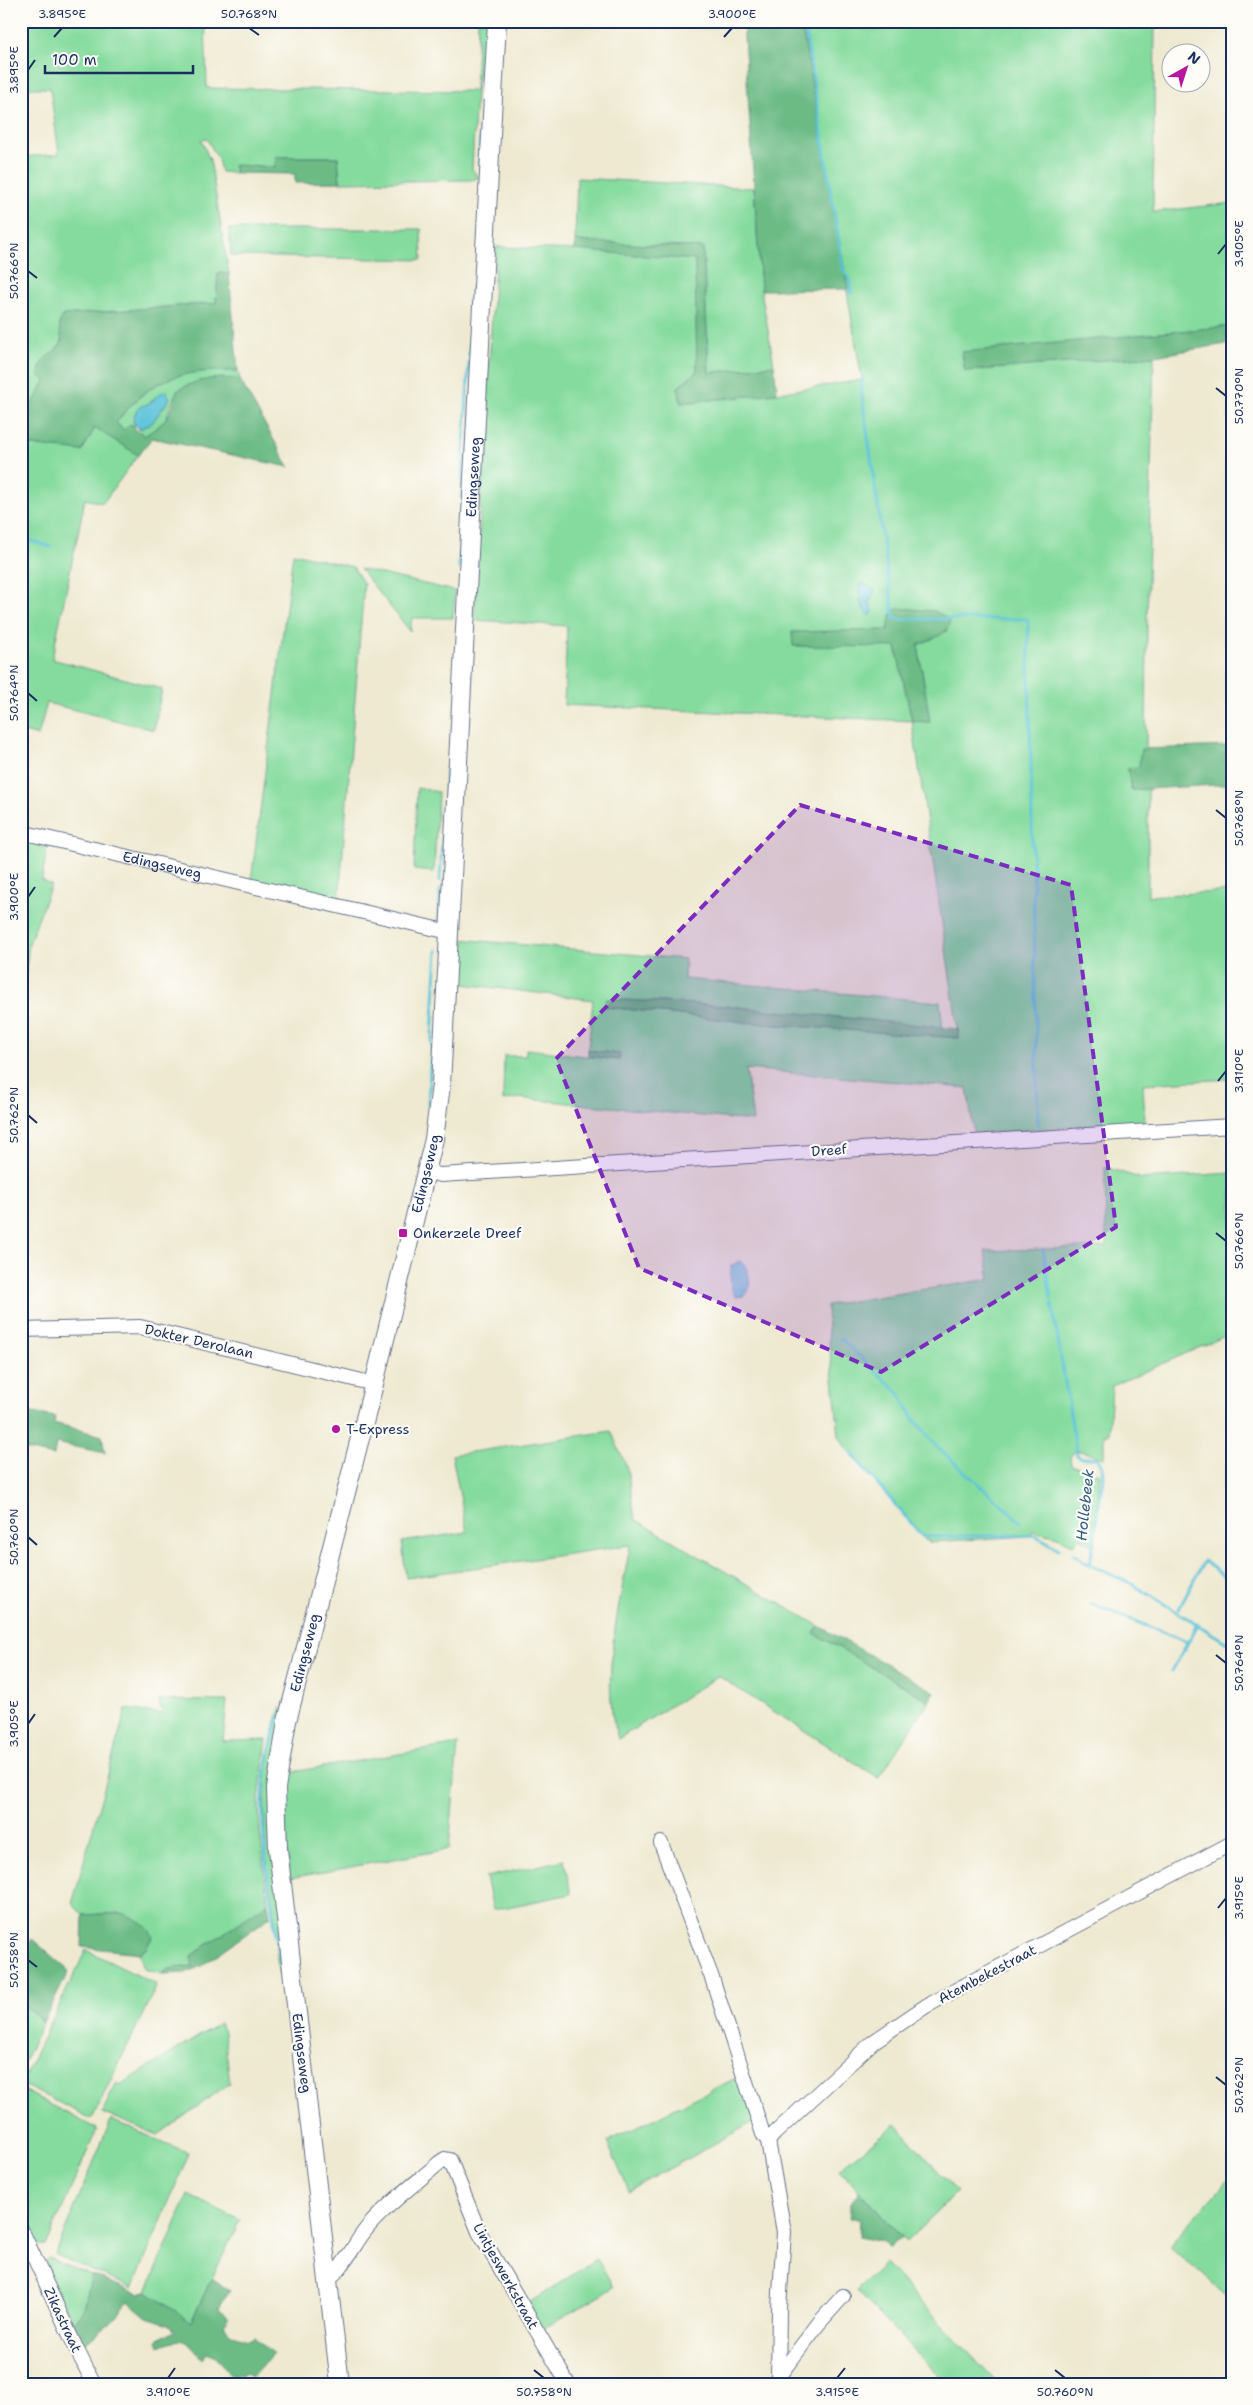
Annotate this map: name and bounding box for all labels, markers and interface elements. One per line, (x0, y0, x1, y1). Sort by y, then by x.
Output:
text: 3.895°E (38, 6, 86, 22)
text: 50.768°N (221, 6, 277, 22)
text: 3.900°E (708, 6, 756, 22)
scale bar (45, 42, 192, 74)
north arrow (1160, 42, 1210, 92)
text: 3.895°E (6, 46, 22, 94)
text: N (1184, 47, 1204, 68)
text: 100 m (52, 50, 97, 70)
text: 3.905°E (1231, 220, 1247, 268)
text: 50.766°N (6, 243, 22, 299)
text: 50.770°N (1231, 368, 1247, 424)
street label: Edingseweg (462, 436, 484, 518)
text: 50.764°N (6, 665, 22, 721)
text: 50.768°N (1231, 790, 1247, 846)
street label: Edingseweg (121, 847, 203, 883)
text: 3.900°E (6, 873, 22, 921)
text: 3.910°E (1231, 1049, 1247, 1093)
text: 50.762°N (6, 1087, 22, 1143)
street label: Edingseweg (407, 1133, 444, 1215)
street label: Dreef (811, 1140, 848, 1160)
text: 50.766°N (1231, 1213, 1247, 1269)
place label: Onkerzele Dreef (413, 1224, 522, 1242)
marker: Onkerzele Dreef (397, 1227, 409, 1239)
street label: Dokter Derolaan (143, 1320, 256, 1362)
place label: T-Express (346, 1420, 410, 1438)
marker: T-Express (330, 1423, 342, 1435)
water label: Hollebeek (1071, 1468, 1099, 1542)
text: 50.760°N (6, 1509, 22, 1565)
street label: Edingseweg (286, 1611, 323, 1694)
text: 50.764°N (1231, 1635, 1247, 1691)
text: 3.905°E (6, 1700, 22, 1748)
text: 3.915°E (1231, 1876, 1247, 1920)
text: 50.758°N (6, 1932, 22, 1988)
street label: Atembekestraat (935, 1941, 1039, 2007)
street label: Edingseweg (288, 2012, 316, 2094)
text: 50.762°N (1231, 2057, 1247, 2113)
street label: Lintjeswerkstraat (469, 2220, 543, 2332)
street label: Zikastraat (40, 2284, 86, 2356)
text: 3.910°E (146, 2384, 190, 2400)
text: 50.758°N (516, 2384, 572, 2400)
text: 3.915°E (815, 2384, 859, 2400)
text: 50.760°N (1037, 2384, 1093, 2400)

